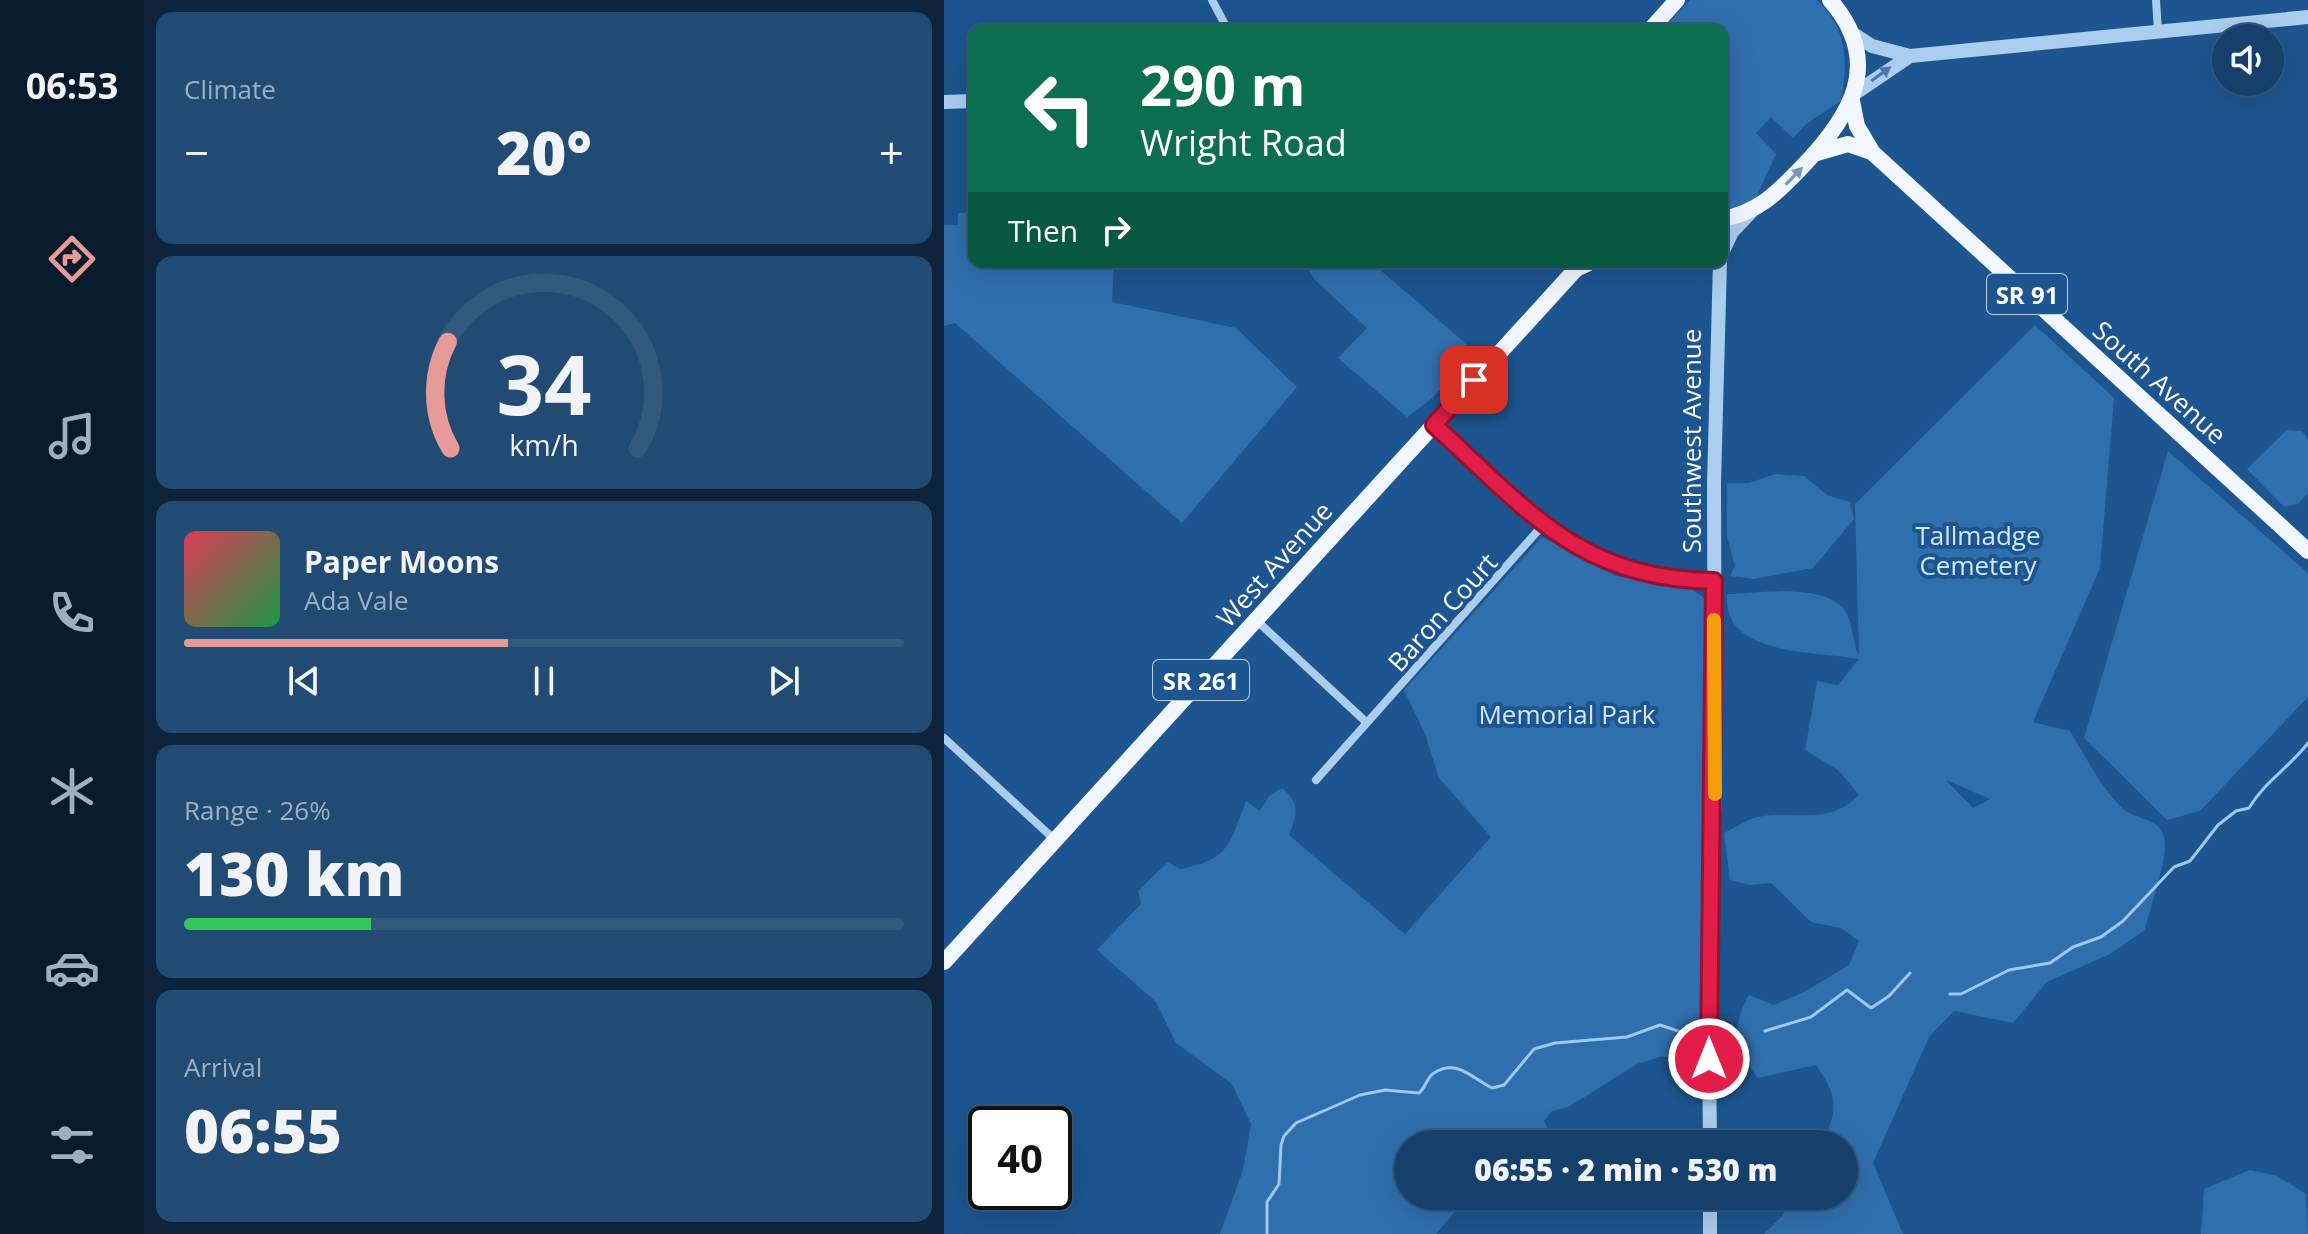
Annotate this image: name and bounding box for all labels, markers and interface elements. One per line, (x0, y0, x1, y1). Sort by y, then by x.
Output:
map controls (2212, 24, 2284, 96)
button: sound (2212, 24, 2284, 96)
text: 290 m (1140, 46, 1306, 122)
icon: left (1008, 56, 1112, 160)
text: 06:53 (26, 61, 118, 110)
one-way arrow (1871, 67, 1891, 83)
text: Climate (184, 71, 276, 107)
text: 20° (496, 111, 592, 193)
text: Wright Road (1140, 118, 1347, 167)
text: − (184, 122, 209, 182)
text: + (879, 122, 904, 182)
one-way arrow (1784, 167, 1803, 186)
icon: right (1094, 208, 1138, 252)
text: Then (1008, 210, 1078, 251)
icon: directions (44, 231, 100, 287)
road number: SR 91 (1987, 274, 2067, 314)
street label: South Avenue (2085, 312, 2235, 452)
text: 34 (496, 325, 592, 438)
street label: Southwest Avenue (1673, 329, 1709, 553)
pin (1440, 346, 1508, 414)
icon: arrive (1452, 358, 1496, 402)
icon: music (44, 408, 100, 464)
text: km/h (509, 425, 579, 464)
street label: West Avenue (1208, 493, 1340, 635)
park label: Tallmadge Cemetery (1915, 517, 2041, 583)
text: Paper Moons (304, 541, 499, 582)
street label: Baron Court (1379, 545, 1505, 679)
text: Ada Vale (304, 582, 409, 618)
icon: phone (44, 585, 100, 641)
icon: previous (282, 659, 326, 703)
icon: pause (522, 659, 566, 703)
icon: next (762, 659, 806, 703)
road number: SR 261 (1153, 660, 1249, 700)
park label: Memorial Park (1478, 696, 1656, 732)
icon: climate (44, 763, 100, 819)
text: Range · 26% (184, 792, 331, 828)
text: 130 km (184, 832, 405, 914)
icon: car (44, 940, 100, 996)
position arrow (1667, 1017, 1751, 1101)
text: Arrival (184, 1049, 262, 1085)
text: 06:55 (184, 1089, 342, 1171)
speed limit sign: 40 (968, 1106, 1072, 1210)
icon: filters (44, 1117, 100, 1173)
text: 06:55 · 2 min · 530 m (1474, 1149, 1778, 1190)

